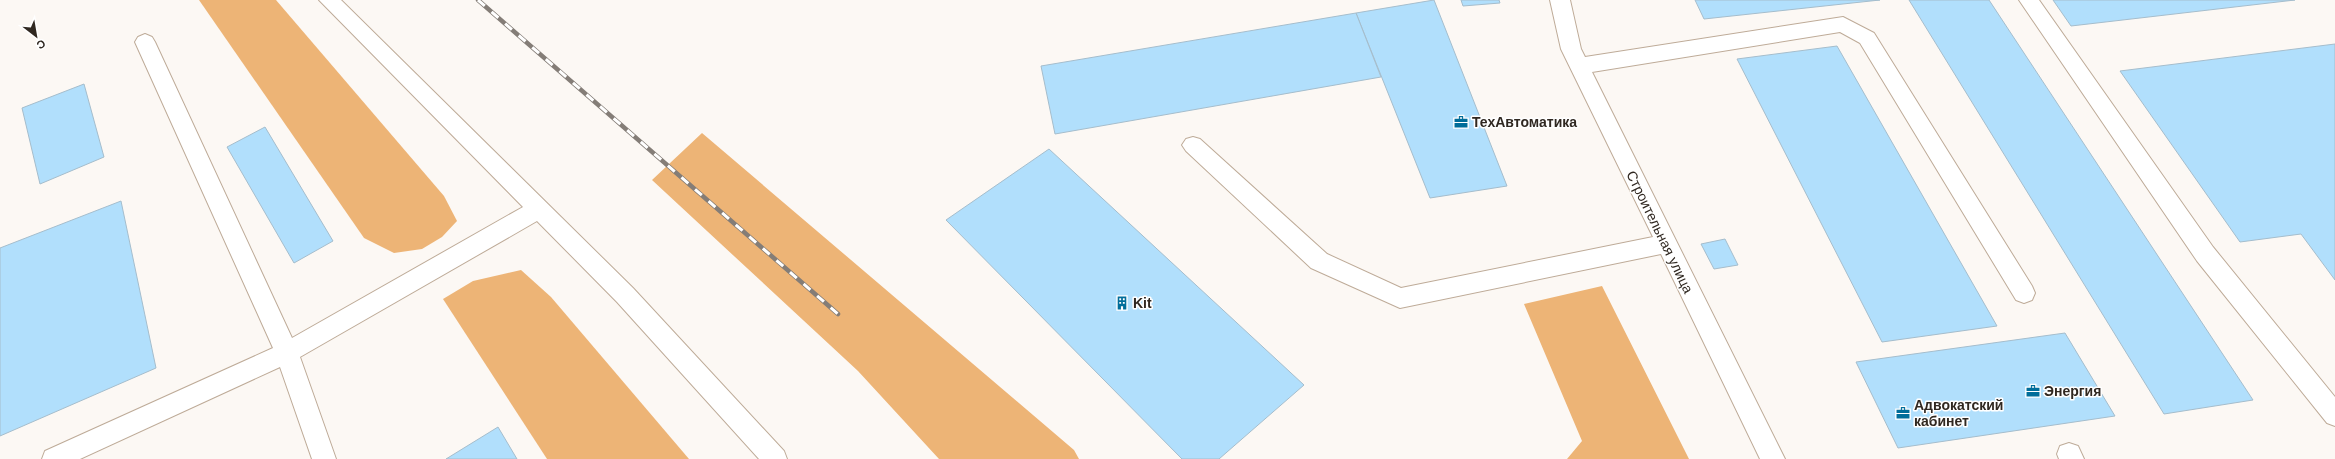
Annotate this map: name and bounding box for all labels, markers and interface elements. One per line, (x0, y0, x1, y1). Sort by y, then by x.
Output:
north arrow (16, 16, 56, 56)
text: С (35, 37, 48, 52)
office icon: ТехАвтоматика (1453, 114, 1469, 130)
place label: ТехАвтоматика (1472, 114, 1577, 130)
street label: Строительная улица (1623, 168, 1697, 296)
building icon: Kit (1114, 295, 1130, 311)
place label: Kit (1133, 295, 1152, 311)
office icon: Энергия (2025, 383, 2041, 399)
place label: Энергия (2044, 383, 2101, 399)
place label: Адвокатский кабинет (1914, 397, 2003, 429)
office icon: Адвокатский кабинет (1895, 405, 1911, 421)

